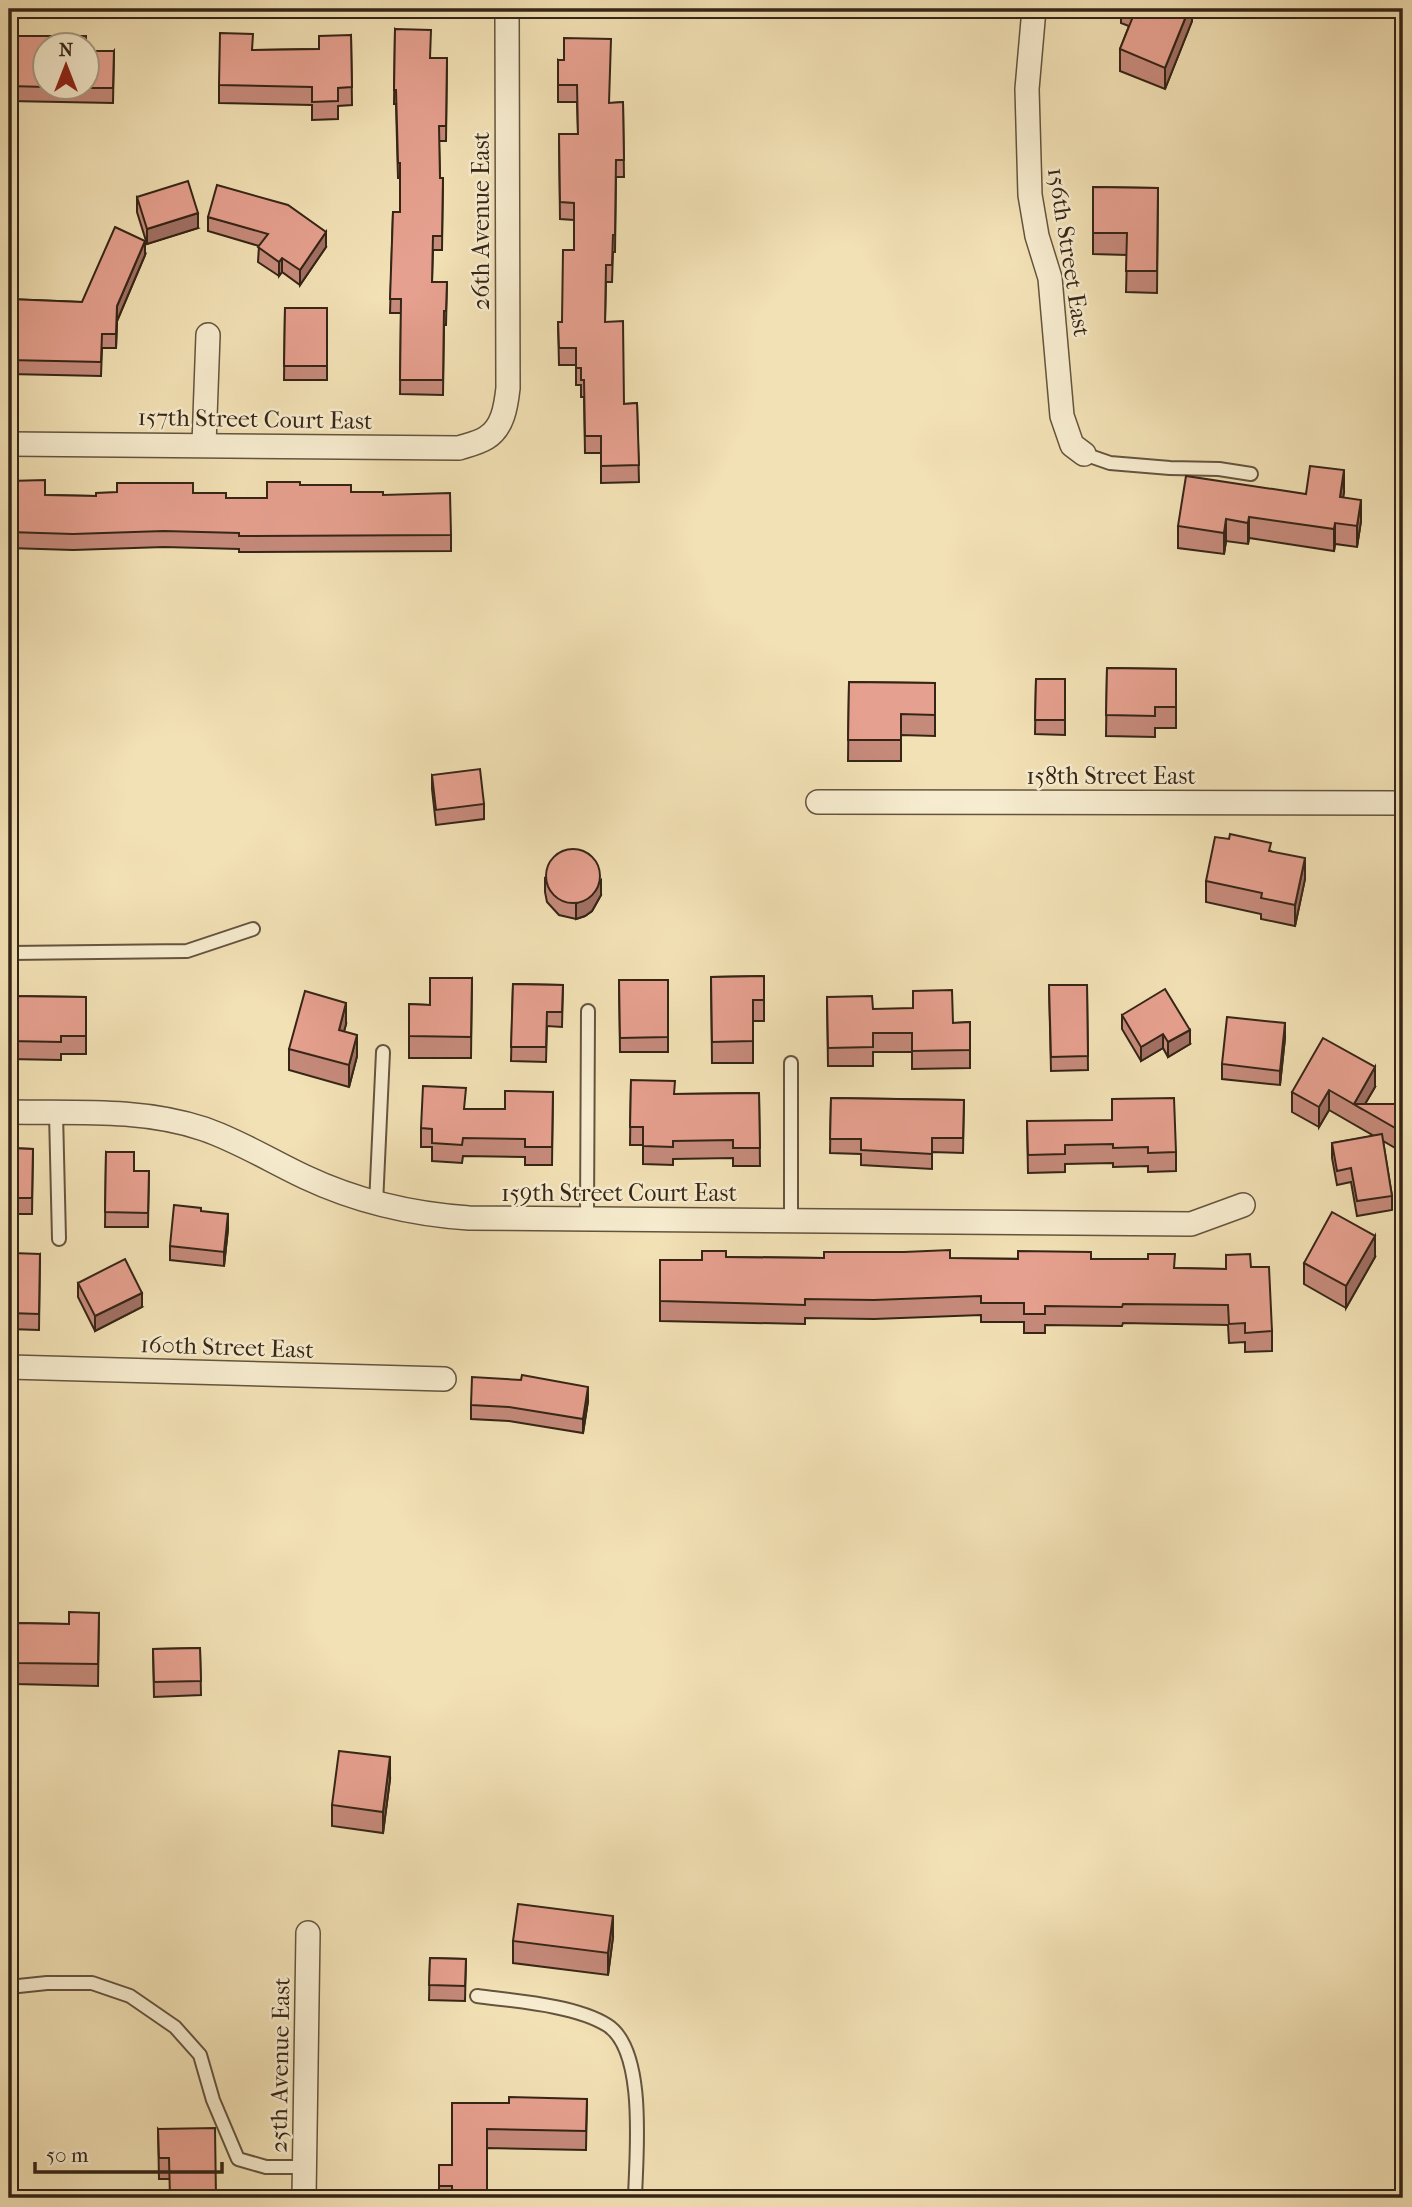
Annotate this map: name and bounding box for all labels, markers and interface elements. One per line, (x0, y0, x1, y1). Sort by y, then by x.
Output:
north arrow (32, 32, 102, 102)
text: N (59, 39, 74, 61)
street label: 26th Avenue East (467, 131, 495, 310)
street label: 156th Street East (1042, 166, 1096, 339)
street label: 157th Street Court East (137, 403, 373, 435)
street label: 158th Street East (1026, 762, 1196, 790)
street label: 159th Street Court East (501, 1179, 737, 1207)
street label: 160th Street East (140, 1330, 315, 1364)
street label: 25th Avenue East (264, 1977, 296, 2153)
scale bar (35, 2130, 222, 2174)
text: 50 m (46, 2143, 89, 2167)

